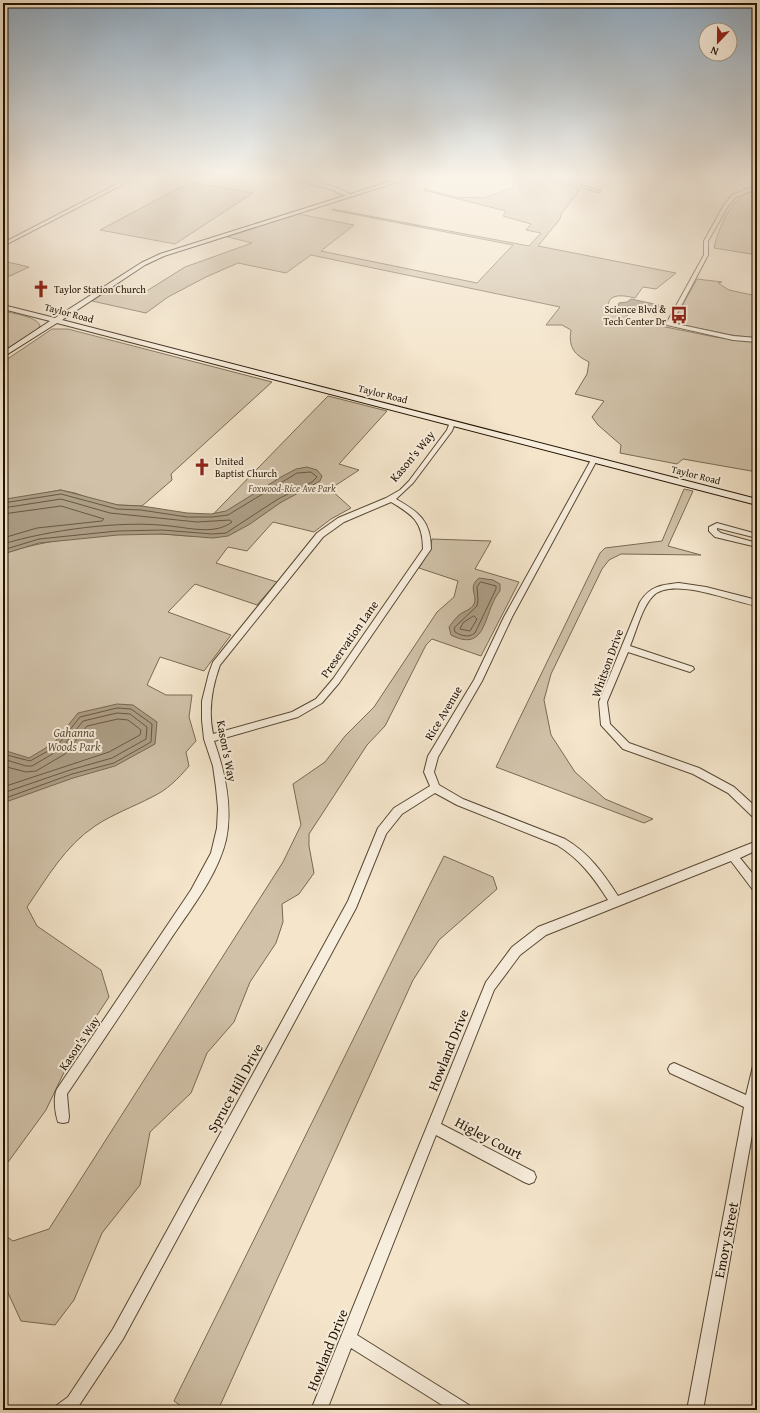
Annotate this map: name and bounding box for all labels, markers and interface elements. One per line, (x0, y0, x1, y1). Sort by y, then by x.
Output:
north arrow (698, 22, 738, 62)
text: N (707, 42, 721, 60)
church icon: Taylor Station Church (31, 279, 51, 299)
place label: Taylor Station Church (54, 282, 146, 297)
street label: Taylor Road (43, 299, 96, 327)
place label: Science Blvd & Tech Center Dr (604, 302, 666, 329)
bus stop icon: Science Blvd & Tech Center Dr (669, 305, 689, 325)
street label: Taylor Road (357, 381, 410, 407)
street label: Kason's Way (385, 427, 439, 485)
place label: United Baptist Church (215, 454, 278, 481)
church icon: United Baptist Church (192, 457, 212, 477)
street label: Taylor Road (670, 462, 723, 488)
park label: Foxwood-Rice Ave Park (247, 481, 336, 496)
street label: Preservation Lane (316, 597, 382, 681)
street label: Whitson Drive (587, 626, 627, 700)
street label: Rice Avenue (420, 682, 466, 743)
street label: Kason's Way (213, 719, 241, 783)
park label: Gahanna Woods Park (47, 724, 101, 755)
street label: Howland Drive (423, 1006, 474, 1094)
street label: Kason's Way (55, 1012, 103, 1074)
street label: Spruce Hill Drive (202, 1039, 268, 1136)
street label: Higley Court (452, 1112, 526, 1164)
street label: Emory Street (709, 1200, 743, 1280)
street label: Howland Drive (302, 1306, 353, 1394)

